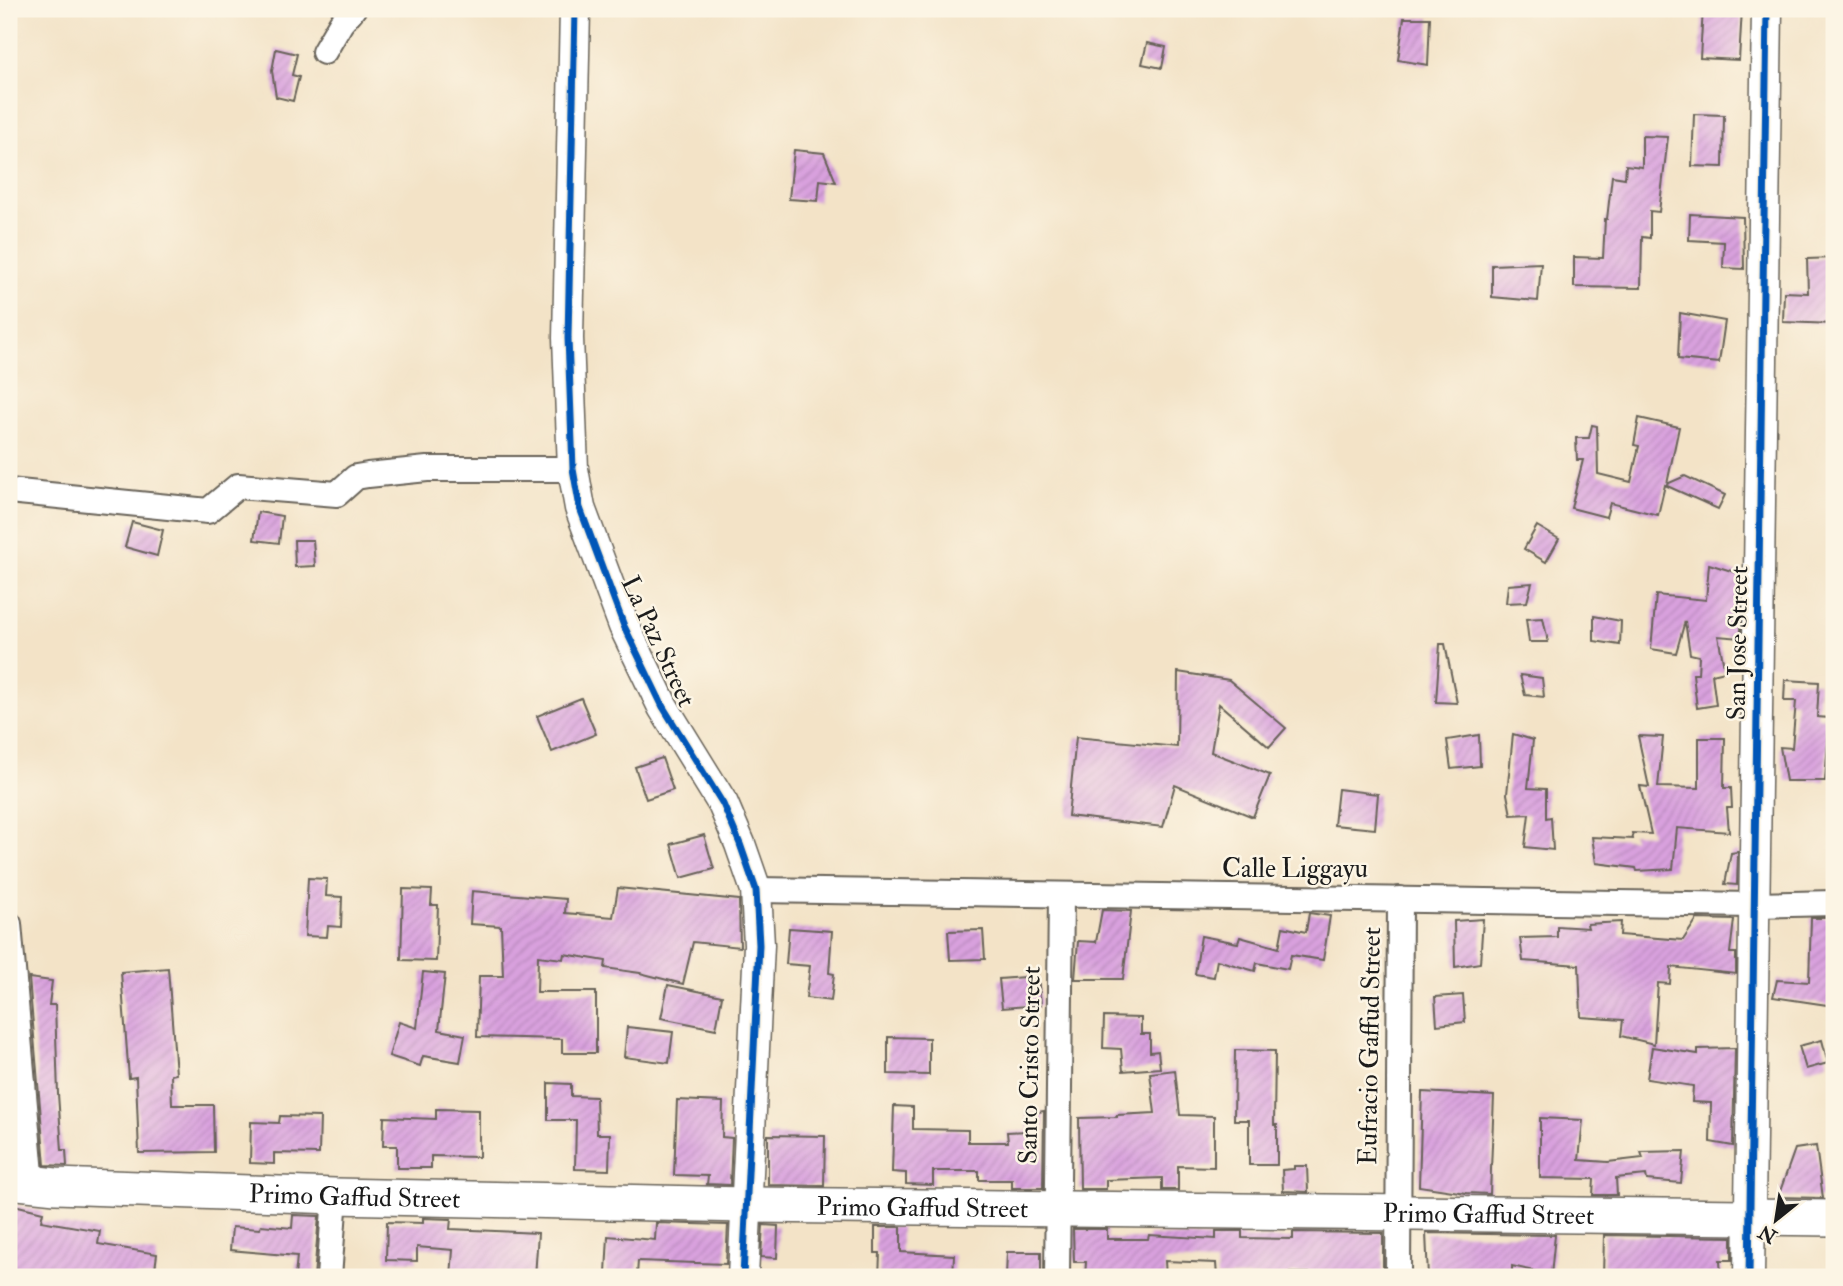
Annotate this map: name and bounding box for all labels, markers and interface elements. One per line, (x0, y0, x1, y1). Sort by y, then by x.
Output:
street label: San Jose Street (1721, 565, 1755, 721)
street label: La Paz Street (614, 571, 702, 712)
street label: Calle Liggayu (1222, 853, 1368, 885)
street label: Eufracio Gaffud Street (1352, 927, 1388, 1165)
street label: Santo Cristo Street (1012, 966, 1048, 1164)
street label: Primo Gaffud Street (248, 1178, 461, 1216)
north arrow (1742, 1184, 1812, 1254)
street label: Primo Gaffud Street (816, 1191, 1028, 1225)
street label: Primo Gaffud Street (1382, 1198, 1594, 1232)
text: N (1754, 1219, 1782, 1249)

